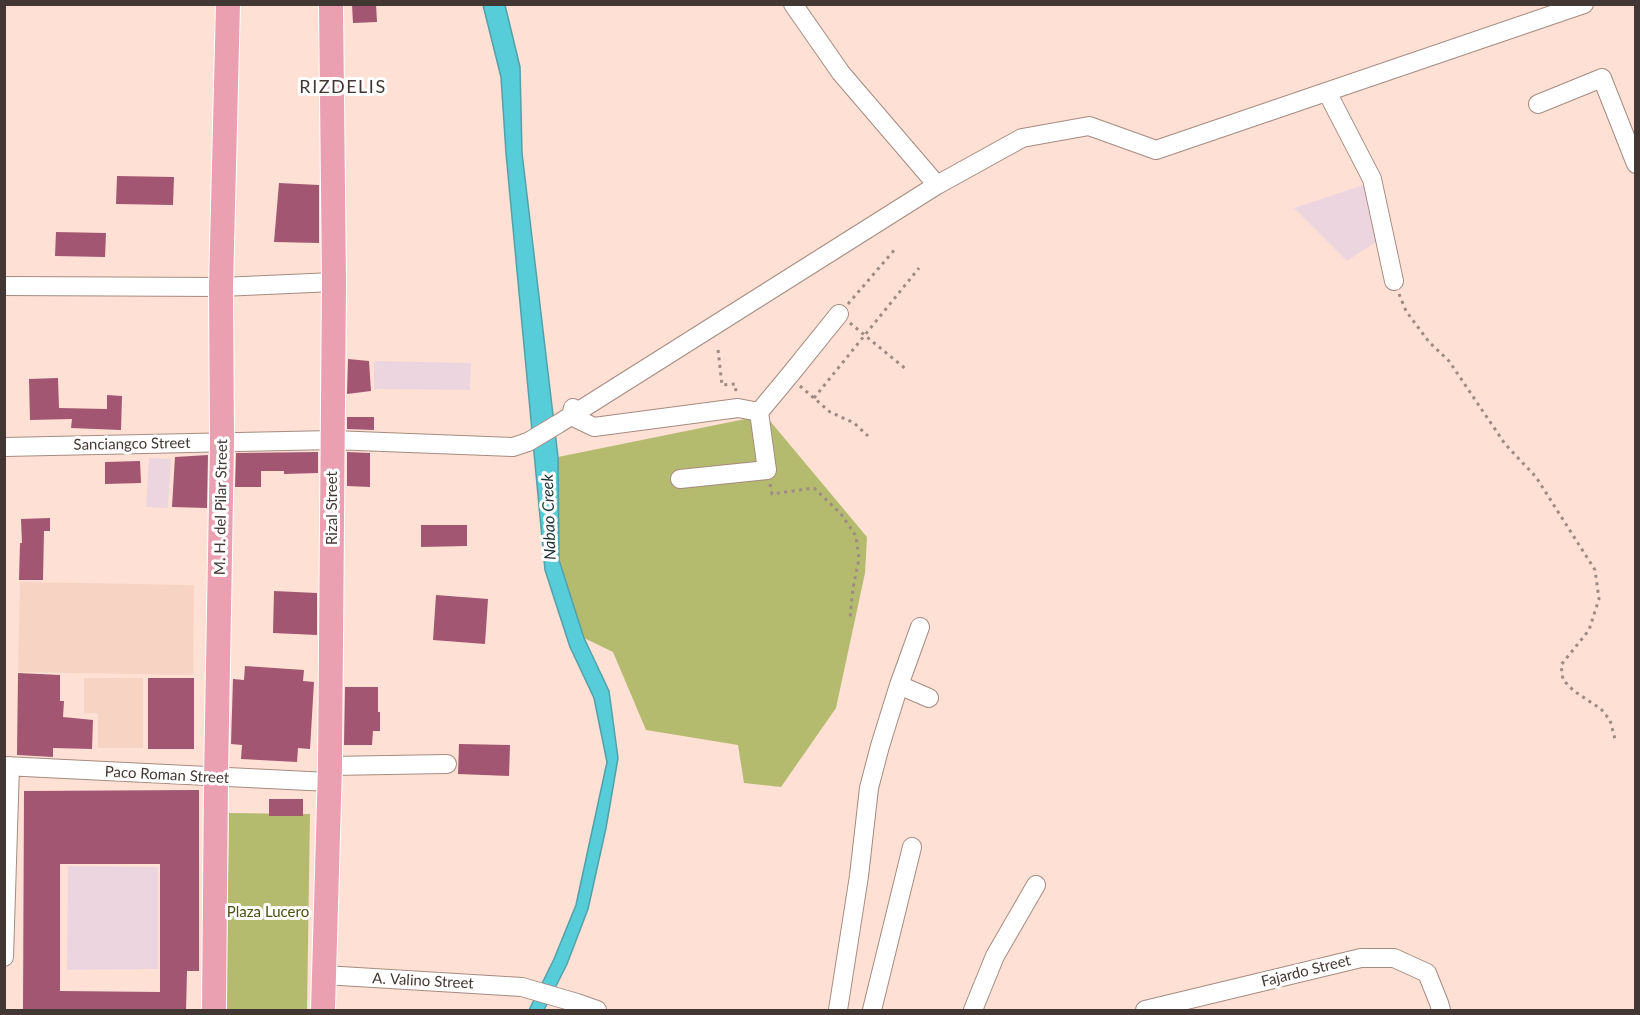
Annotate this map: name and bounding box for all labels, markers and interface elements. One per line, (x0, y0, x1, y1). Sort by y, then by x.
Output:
district label: RIZDELIS (299, 76, 387, 98)
street label: Sanciangco Street (73, 434, 191, 454)
street label: M. H. del Pilar Street (211, 439, 231, 575)
street label: Rizal Street (323, 471, 341, 545)
water label: Nabao Creek (538, 474, 560, 560)
street label: Paco Roman Street (104, 763, 230, 787)
park label: Plaza Lucero (227, 903, 309, 921)
street label: Fajardo Street (1260, 951, 1352, 991)
street label: A. Valino Street (372, 969, 474, 993)

